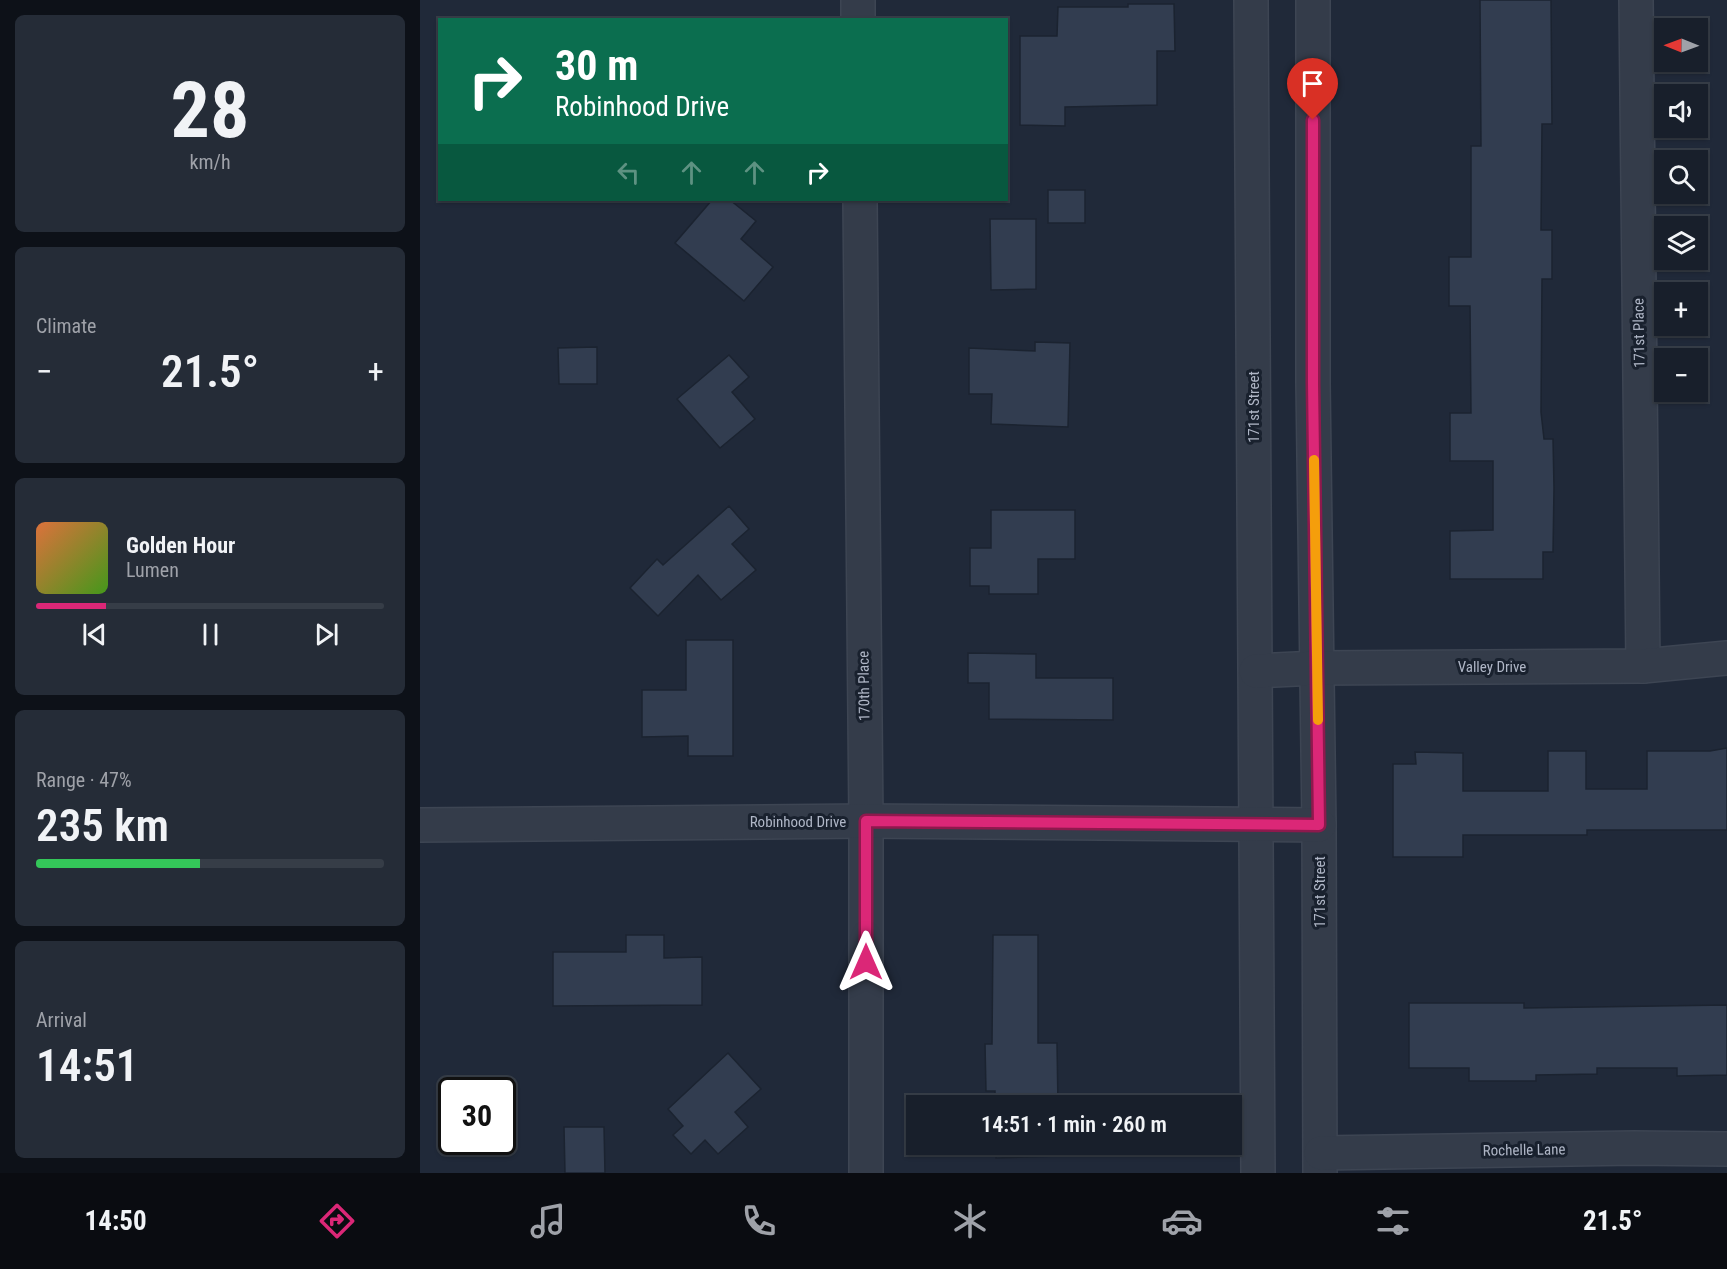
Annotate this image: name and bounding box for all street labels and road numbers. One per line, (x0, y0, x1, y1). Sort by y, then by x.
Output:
street label: 171st Place (1629, 298, 1649, 368)
street label: 171st Street (1245, 371, 1263, 443)
street label: 170th Place (854, 651, 874, 721)
street label: Valley Drive (1458, 658, 1526, 676)
street label: Robinhood Drive (750, 813, 846, 831)
street label: 171st Street (1311, 856, 1329, 928)
street label: Rochelle Lane (1483, 1140, 1565, 1160)

